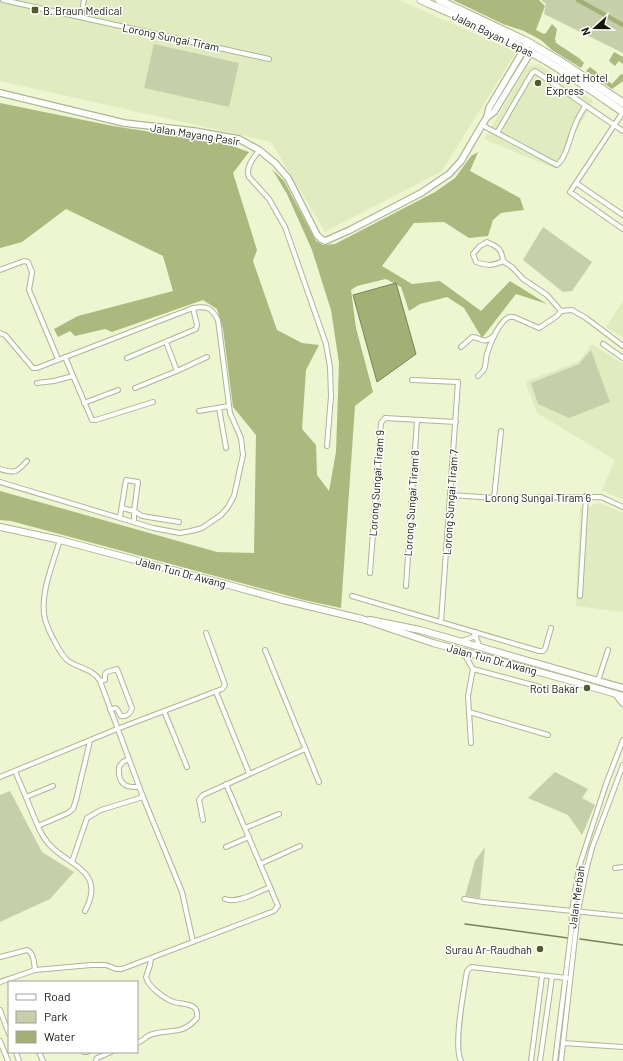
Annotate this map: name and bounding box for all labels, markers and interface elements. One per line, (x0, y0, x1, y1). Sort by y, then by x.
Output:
place label: B. Braun Medical (43, 4, 122, 17)
marker: B. Braun Medical (30, 5, 40, 15)
north arrow (575, 8, 615, 48)
street label: Jalan Bayan Lepas (450, 9, 536, 59)
street label: Lorong Sungai Tiram (121, 20, 221, 54)
text: N (578, 26, 593, 38)
place label: Budget Hotel Express (546, 71, 608, 97)
marker: Budget Hotel Express (533, 78, 543, 88)
street label: Jalan Mayang Pasir (149, 121, 241, 147)
street label: Lorong Sungai Tiram 9 (366, 429, 386, 537)
street label: Lorong Sungai Tiram 8 (401, 449, 421, 557)
street label: Lorong Sungai Tiram 7 (440, 449, 460, 555)
street label: Lorong Sungai Tiram 6 (485, 491, 592, 504)
street label: Jalan Tun Dr Awang (135, 554, 228, 590)
street label: Jalan Tun Dr Awang (446, 641, 539, 677)
place label: Roti Bakar (530, 682, 579, 695)
marker: Roti Bakar (582, 683, 592, 693)
street label: Jalan Merbah (565, 865, 587, 929)
place label: Surau Ar-Raudhah (445, 943, 532, 956)
marker: Surau Ar-Raudhah (535, 944, 545, 954)
legend (8, 981, 138, 1053)
text: Road (44, 989, 71, 1003)
text: Park (44, 1009, 68, 1023)
text: Water (44, 1029, 76, 1043)

